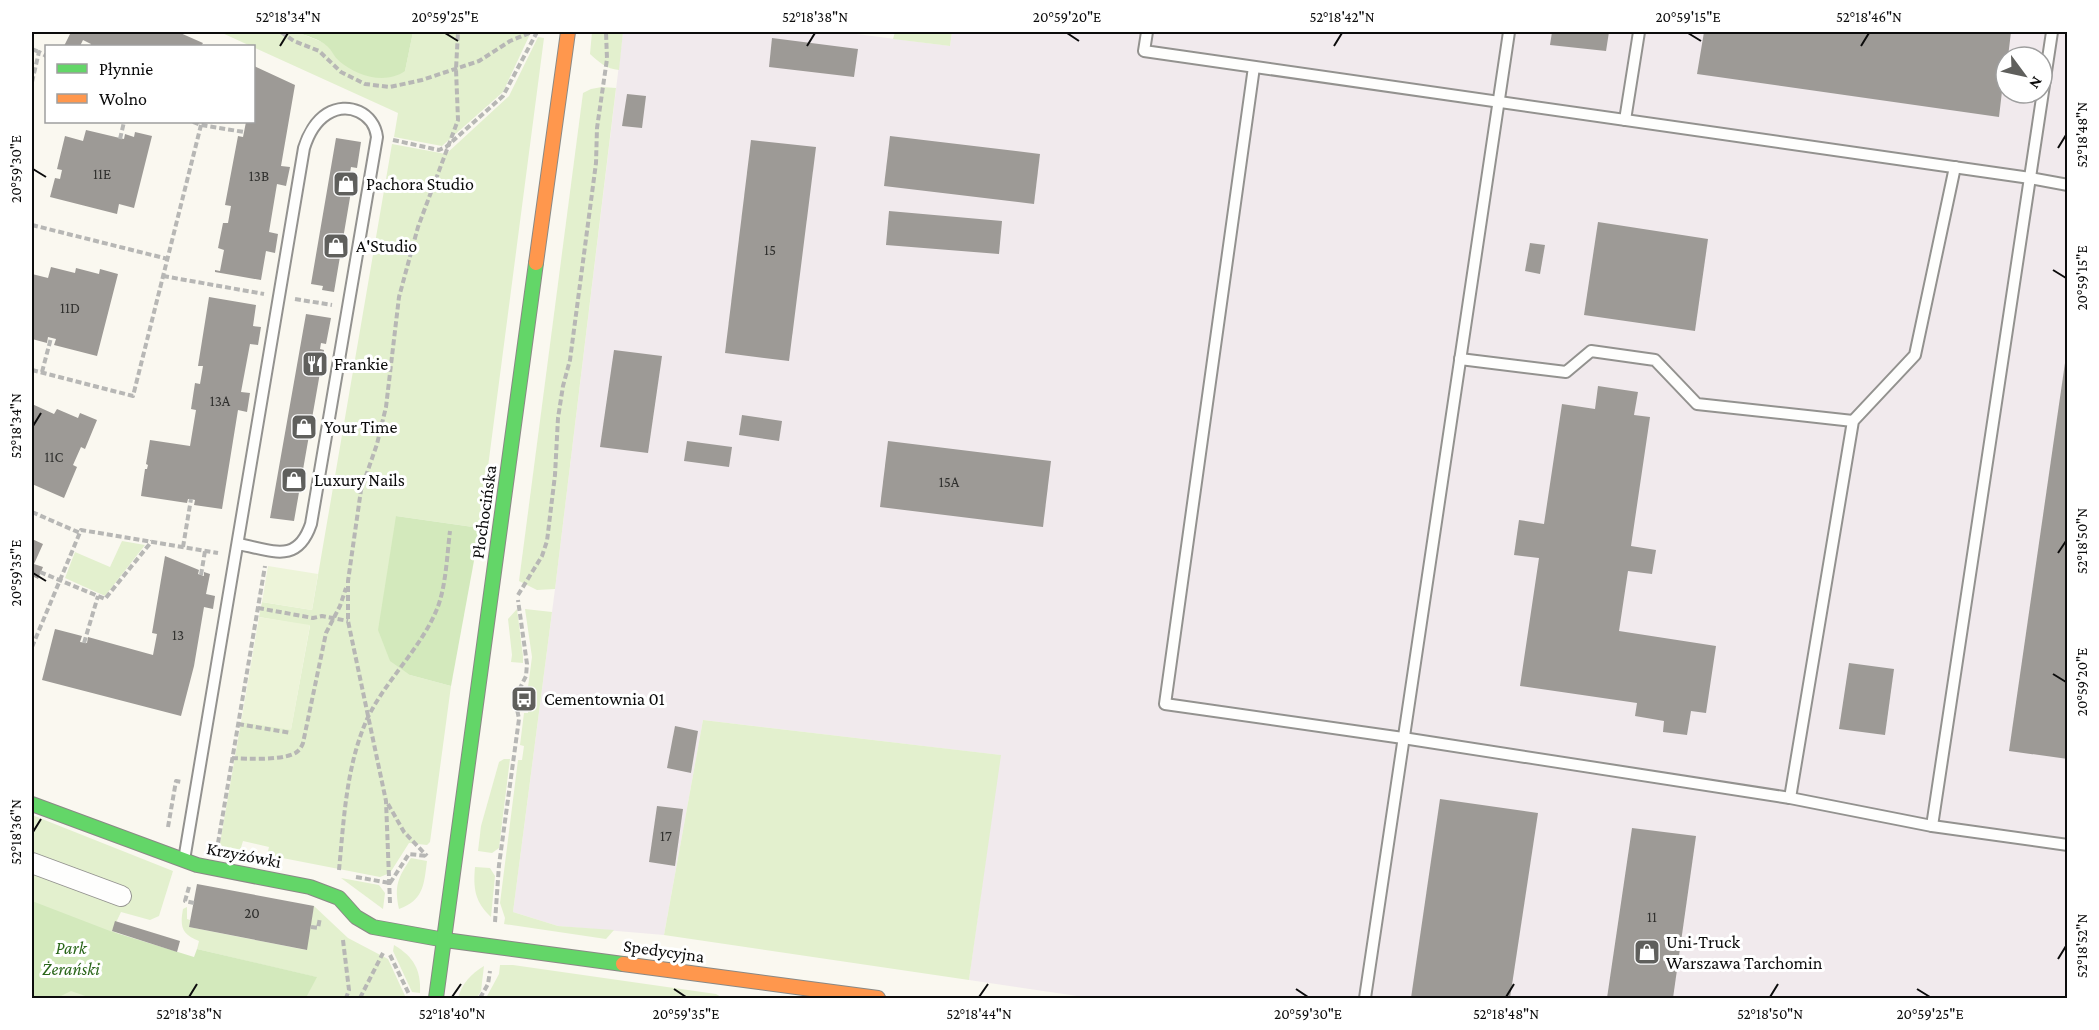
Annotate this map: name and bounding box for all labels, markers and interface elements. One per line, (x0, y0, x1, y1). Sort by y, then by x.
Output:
text: 52°18'34"N (255, 9, 321, 25)
text: 20°59'25"E (411, 9, 479, 25)
text: 52°18'38"N (782, 9, 848, 25)
text: 20°59'20"E (1033, 9, 1101, 25)
text: 52°18'42"N (1309, 9, 1375, 25)
text: 20°59'15"E (1655, 9, 1721, 25)
text: 52°18'46"N (1836, 9, 1902, 25)
legend (45, 45, 255, 123)
north arrow (1994, 45, 2054, 105)
text: Płynnie (99, 59, 153, 79)
text: N (2026, 74, 2046, 92)
text: Wolno (99, 89, 147, 109)
text: 52°18'48"N (2074, 102, 2090, 168)
text: 20°59'30"E (8, 135, 24, 203)
house number: 11E (93, 166, 111, 182)
house number: 13B (249, 168, 269, 184)
shop icon: Pachora Studio (331, 169, 361, 199)
place label: Pachora Studio (366, 174, 474, 194)
shop icon: A'Studio (321, 231, 351, 261)
place label: A'Studio (356, 236, 417, 256)
house number: 15 (764, 242, 776, 258)
text: 20°59'15"E (2074, 245, 2090, 311)
house number: 11D (60, 300, 80, 316)
restaurant icon: Frankie (300, 349, 330, 379)
place label: Frankie (334, 354, 388, 374)
text: 52°18'34"N (8, 393, 24, 459)
house number: 13A (210, 393, 231, 409)
shop icon: Your Time (289, 412, 319, 442)
place label: Your Time (324, 417, 398, 437)
house number: 11C (45, 449, 64, 465)
street label: Płochocińska (468, 464, 500, 560)
shop icon: Luxury Nails (279, 465, 309, 495)
place label: Luxury Nails (314, 470, 405, 490)
house number: 15A (939, 474, 960, 490)
text: 52°18'50"N (2074, 508, 2090, 574)
text: 20°59'35"E (8, 540, 24, 606)
house number: 13 (172, 627, 184, 643)
text: 20°59'20"E (2074, 648, 2090, 716)
bus stop icon: Cementownia 01 (509, 684, 539, 714)
place label: Cementownia 01 (544, 689, 665, 709)
text: 52°18'36"N (8, 799, 24, 865)
house number: 17 (660, 828, 672, 844)
street label: Krzyżówki (205, 838, 283, 872)
house number: 20 (244, 905, 260, 921)
house number: 11 (1647, 909, 1657, 925)
text: 52°18'52"N (2074, 914, 2090, 978)
place label: Uni-Truck Warszawa Tarchomin (1666, 932, 1823, 973)
street label: Spedycyjna (622, 935, 706, 968)
shop icon: Uni-Truck Warszawa Tarchomin (1632, 937, 1662, 967)
park label: Park Żerański (42, 938, 100, 979)
text: 52°18'38"N (156, 1006, 222, 1022)
text: 52°18'40"N (419, 1006, 485, 1022)
text: 20°59'35"E (653, 1006, 719, 1022)
text: 52°18'44"N (946, 1006, 1012, 1022)
text: 20°59'30"E (1274, 1006, 1342, 1022)
text: 52°18'48"N (1473, 1006, 1539, 1022)
text: 52°18'50"N (1737, 1006, 1803, 1022)
text: 20°59'25"E (1896, 1006, 1964, 1022)

